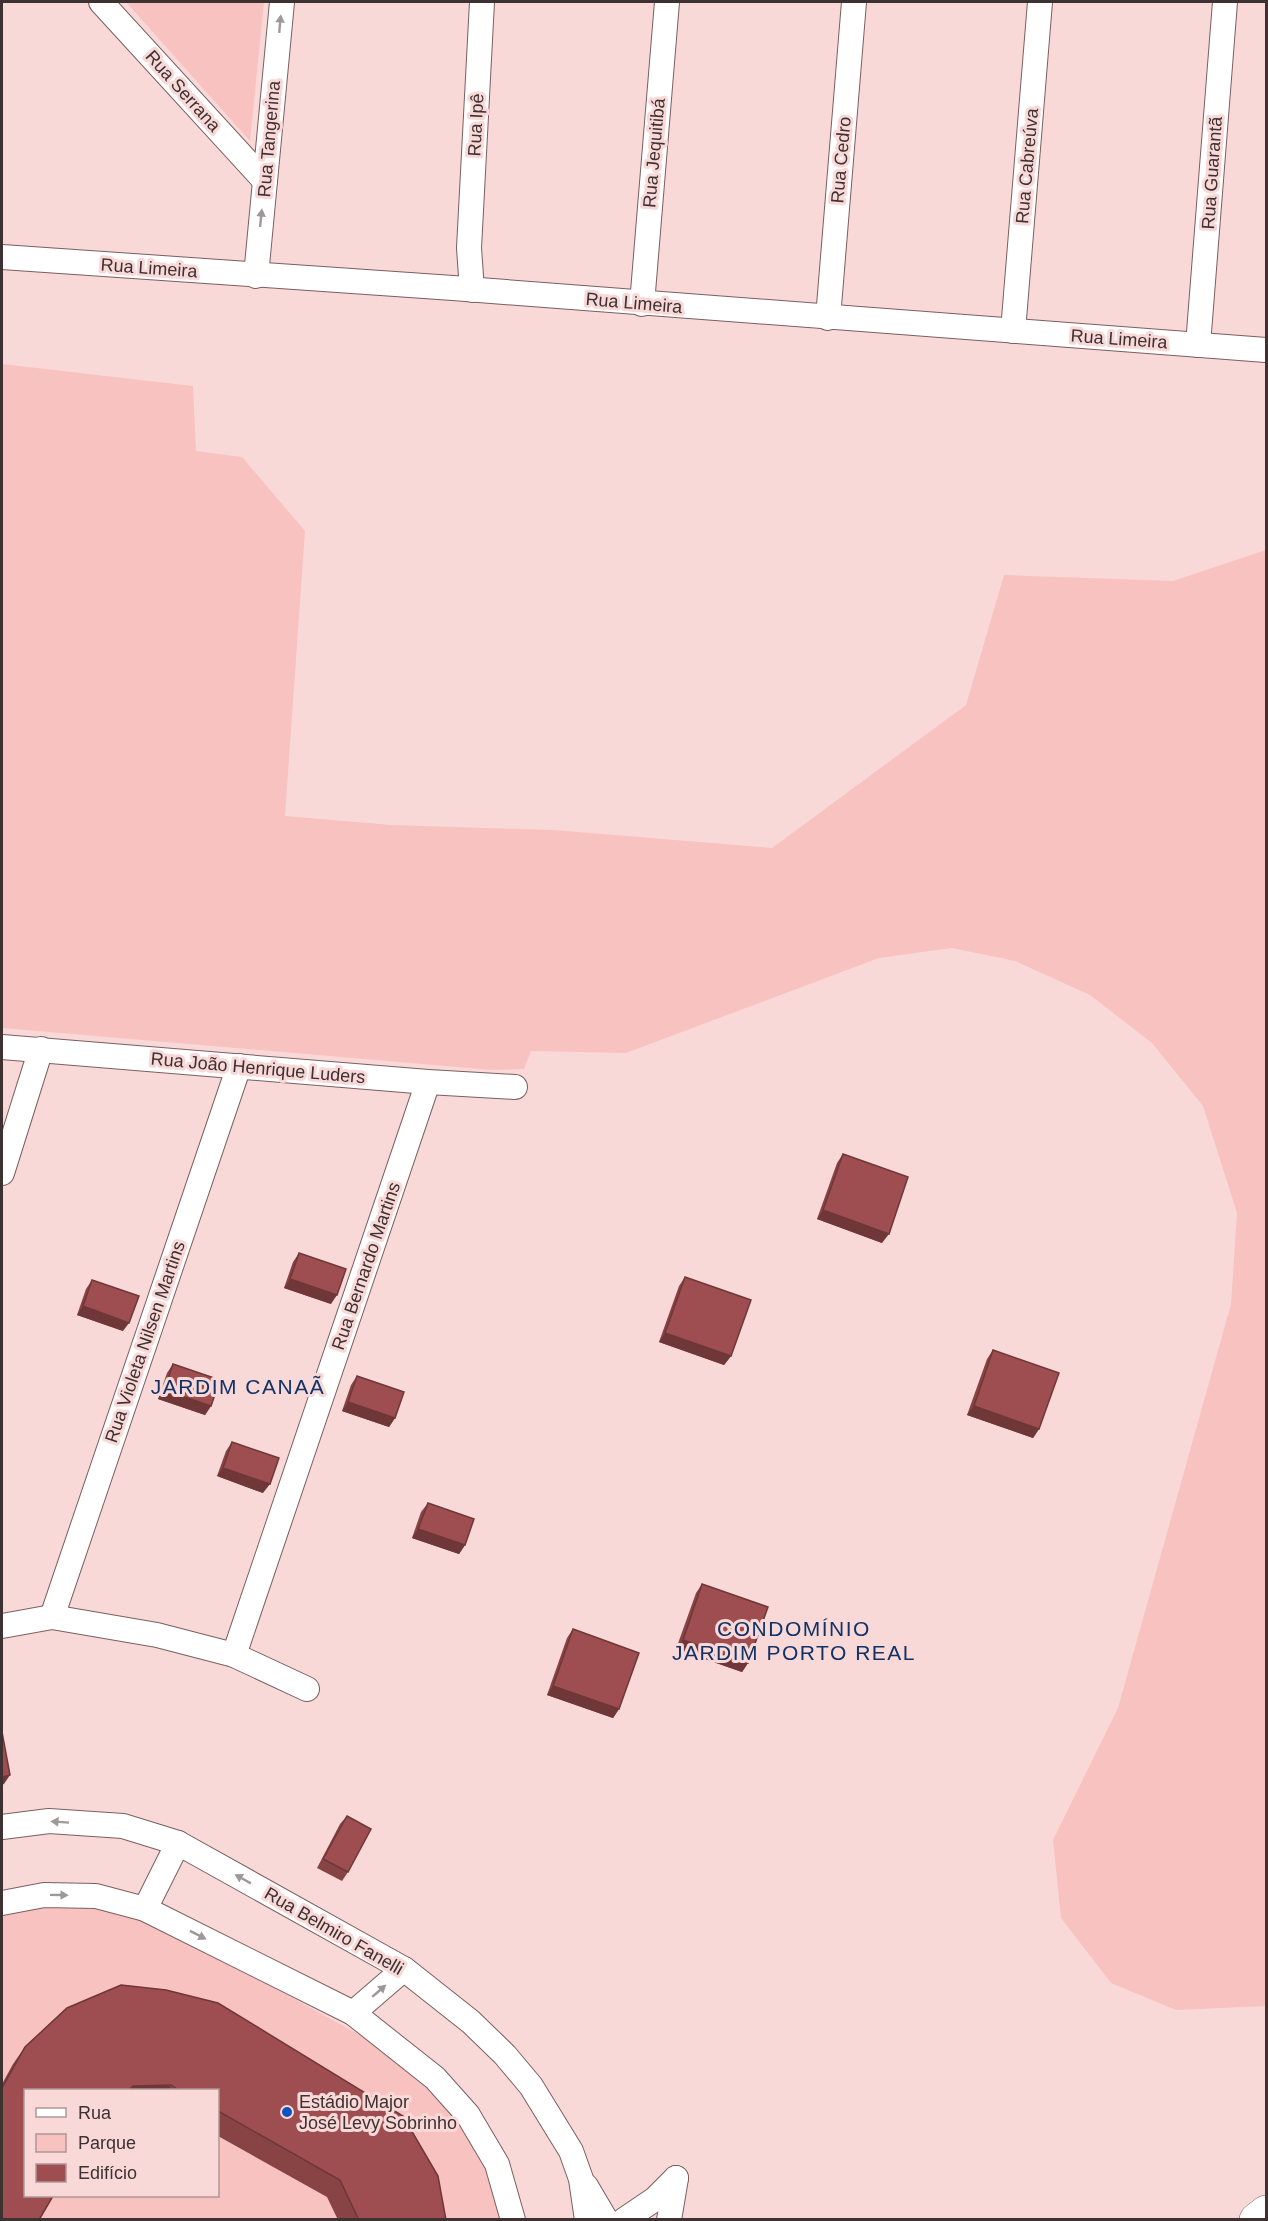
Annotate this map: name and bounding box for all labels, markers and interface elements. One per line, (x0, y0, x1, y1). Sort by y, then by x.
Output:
one-way arrow (275, 14, 285, 33)
street label: Rua Serrana (141, 46, 225, 136)
street label: Rua Tangerina (254, 79, 284, 198)
street label: Rua Ipê (464, 93, 488, 157)
street label: Rua Jequitibá (639, 96, 669, 209)
street label: Rua Cabreúva (1012, 106, 1042, 225)
street label: Rua Guarantã (1198, 115, 1226, 230)
street label: Rua Cedro (827, 116, 855, 204)
one-way arrow (256, 208, 266, 227)
street label: Rua Limeira (100, 255, 199, 281)
street label: Rua Limeira (585, 289, 684, 317)
street label: Rua Limeira (1070, 326, 1169, 352)
street label: Rua João Henrique Luders (150, 1049, 366, 1087)
street label: Rua Bernardo Martins (328, 1179, 404, 1353)
street label: Rua Violeta Nilsen Martins (101, 1239, 189, 1445)
district label: JARDIM CANAÃ (151, 1375, 325, 1398)
district label: CONDOMÍNIO JARDIM PORTO REAL (672, 1617, 916, 1664)
one-way arrow (50, 1817, 69, 1826)
one-way arrow (235, 1874, 251, 1885)
street label: Rua Belmiro Fanelli (261, 1883, 407, 1979)
one-way arrow (50, 1891, 69, 1900)
one-way arrow (189, 1930, 206, 1940)
one-way arrow (371, 1984, 386, 1998)
legend (24, 2089, 219, 2197)
place label: Estádio Major José Levy Sobrinho (299, 2092, 457, 2133)
text: Rua (78, 2103, 112, 2123)
marker: Estádio Major José Levy Sobrinho (280, 2105, 294, 2119)
text: Parque (78, 2133, 136, 2153)
text: Edifício (78, 2163, 137, 2183)

